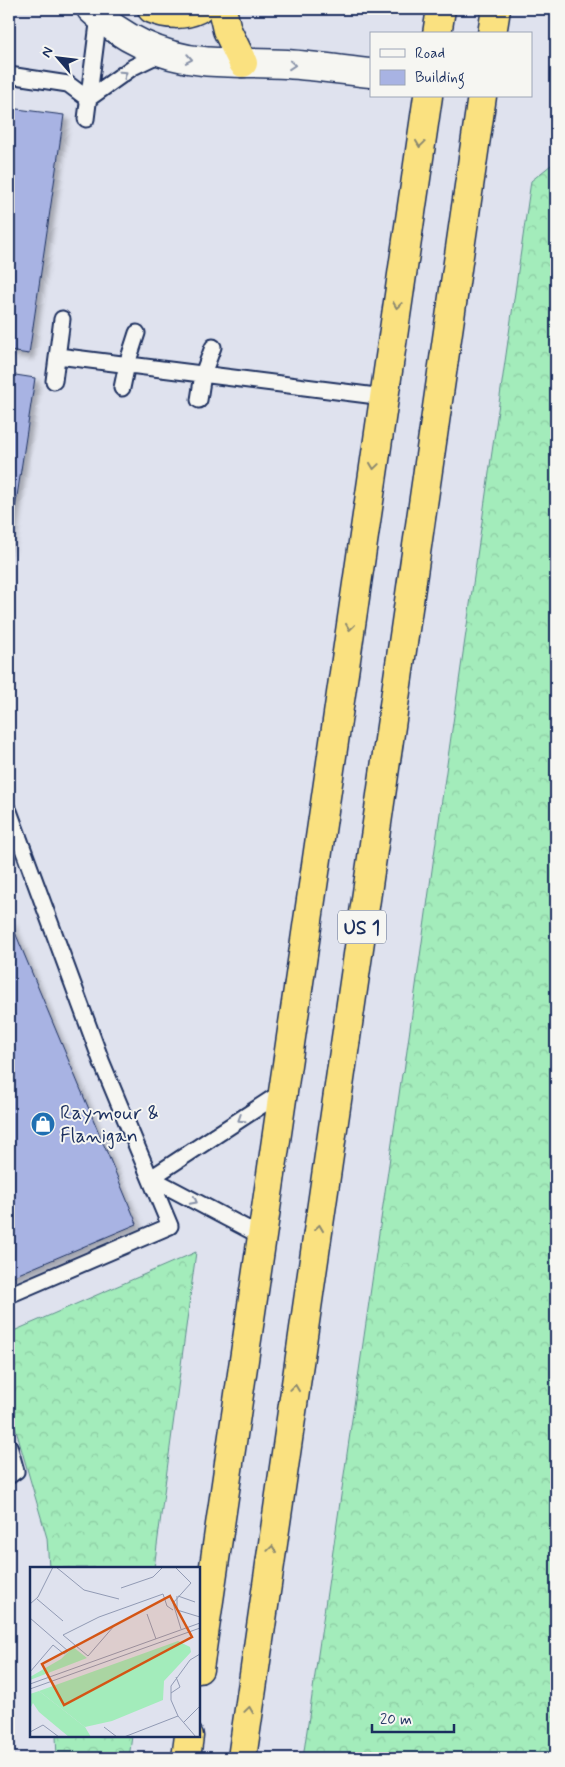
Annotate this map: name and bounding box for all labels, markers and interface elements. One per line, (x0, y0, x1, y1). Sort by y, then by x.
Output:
north arrow (32, 32, 82, 82)
legend (370, 32, 532, 98)
text: N (37, 44, 58, 61)
text: Road (415, 44, 445, 64)
one-way arrow (185, 54, 194, 64)
one-way arrow (288, 59, 296, 70)
text: Building (415, 68, 465, 89)
one-way arrow (118, 71, 128, 80)
one-way arrow (416, 140, 426, 149)
one-way arrow (392, 302, 403, 310)
one-way arrow (369, 462, 379, 470)
one-way arrow (345, 623, 356, 631)
road number: US 1 (338, 910, 386, 944)
place label: Raymour & Flanigan (60, 1100, 159, 1150)
shop icon: Raymour & Flanigan (30, 1111, 56, 1137)
one-way arrow (237, 1113, 247, 1122)
one-way arrow (189, 1194, 198, 1204)
one-way arrow (313, 1223, 323, 1232)
one-way arrow (290, 1384, 300, 1393)
one-way arrow (266, 1545, 277, 1553)
inset map (30, 1567, 200, 1737)
scale bar (372, 1702, 455, 1734)
one-way arrow (243, 1706, 254, 1714)
text: 20 m (380, 1710, 412, 1730)

